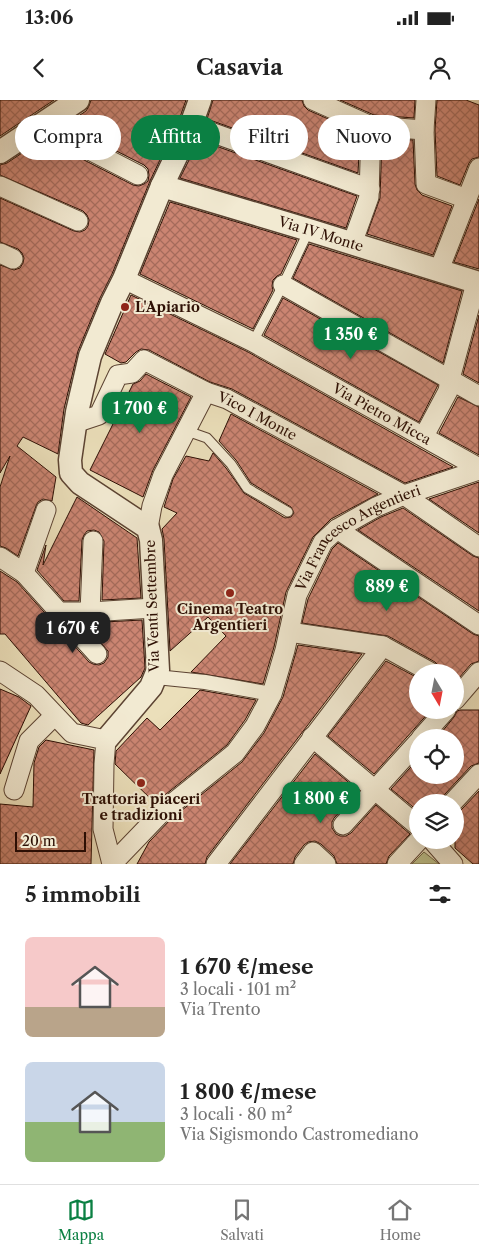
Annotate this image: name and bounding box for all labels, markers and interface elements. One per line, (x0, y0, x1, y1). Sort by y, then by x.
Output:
text: 13:06 (25, 6, 73, 29)
icon: back (25, 54, 53, 82)
text: Casavia (196, 54, 283, 81)
icon: person (426, 54, 454, 82)
chip: Compra (15, 115, 121, 160)
chip: Affitta (131, 115, 220, 160)
chip: Filtri (230, 115, 308, 160)
chip: Nuovo (318, 115, 410, 160)
street label: Via IV Monte (275, 212, 366, 255)
place label: L'Apiario (135, 298, 200, 316)
marker: L'Apiario (119, 301, 131, 313)
pin: 1 350 € (305, 318, 397, 360)
text: 1 350 € (324, 324, 378, 344)
street label: Via Pietro Micca (328, 379, 435, 449)
street label: Vico I Monte (215, 387, 300, 444)
pin: 1 700 € (94, 392, 186, 434)
text: 1 700 € (113, 398, 167, 418)
street label: Via Francesco Argentieri (291, 481, 423, 595)
street label: Via Venti Settembre (141, 539, 163, 673)
pin: 889 € (352, 570, 422, 612)
text: 889 € (365, 576, 409, 596)
marker: Cinema Teatro Argentieri (224, 587, 236, 599)
place label: Cinema Teatro Argentieri (177, 600, 283, 634)
pin: 1 670 € (27, 612, 119, 654)
text: 1 670 € (46, 618, 100, 638)
north arrow (409, 664, 464, 719)
map controls (409, 664, 464, 849)
button: locate (409, 729, 464, 784)
marker: Trattoria piaceri e tradizioni (135, 777, 147, 789)
pin: 1 800 € (275, 782, 367, 824)
text: 1 800 € (293, 788, 349, 808)
place label: Trattoria piaceri e tradizioni (82, 790, 200, 824)
button: layers (409, 794, 464, 849)
scale bar (15, 829, 86, 852)
text: 20 m (22, 832, 56, 850)
icon: filters (426, 880, 454, 908)
text: 5 immobili (25, 882, 141, 907)
text: 1 670 €/mese (180, 954, 314, 979)
icon: home (65, 957, 125, 1017)
text: 3 locali · 101 m² (180, 979, 296, 999)
text: Via Trento (180, 999, 260, 1019)
text: 1 800 €/mese (180, 1079, 317, 1104)
icon: home (65, 1082, 125, 1142)
text: 3 locali · 80 m² (180, 1104, 292, 1124)
text: Via Sigismondo Castromediano (180, 1124, 419, 1144)
tab: Mappa (58, 1196, 104, 1244)
tab: Salvati (220, 1196, 264, 1244)
tab: Home (380, 1196, 421, 1244)

